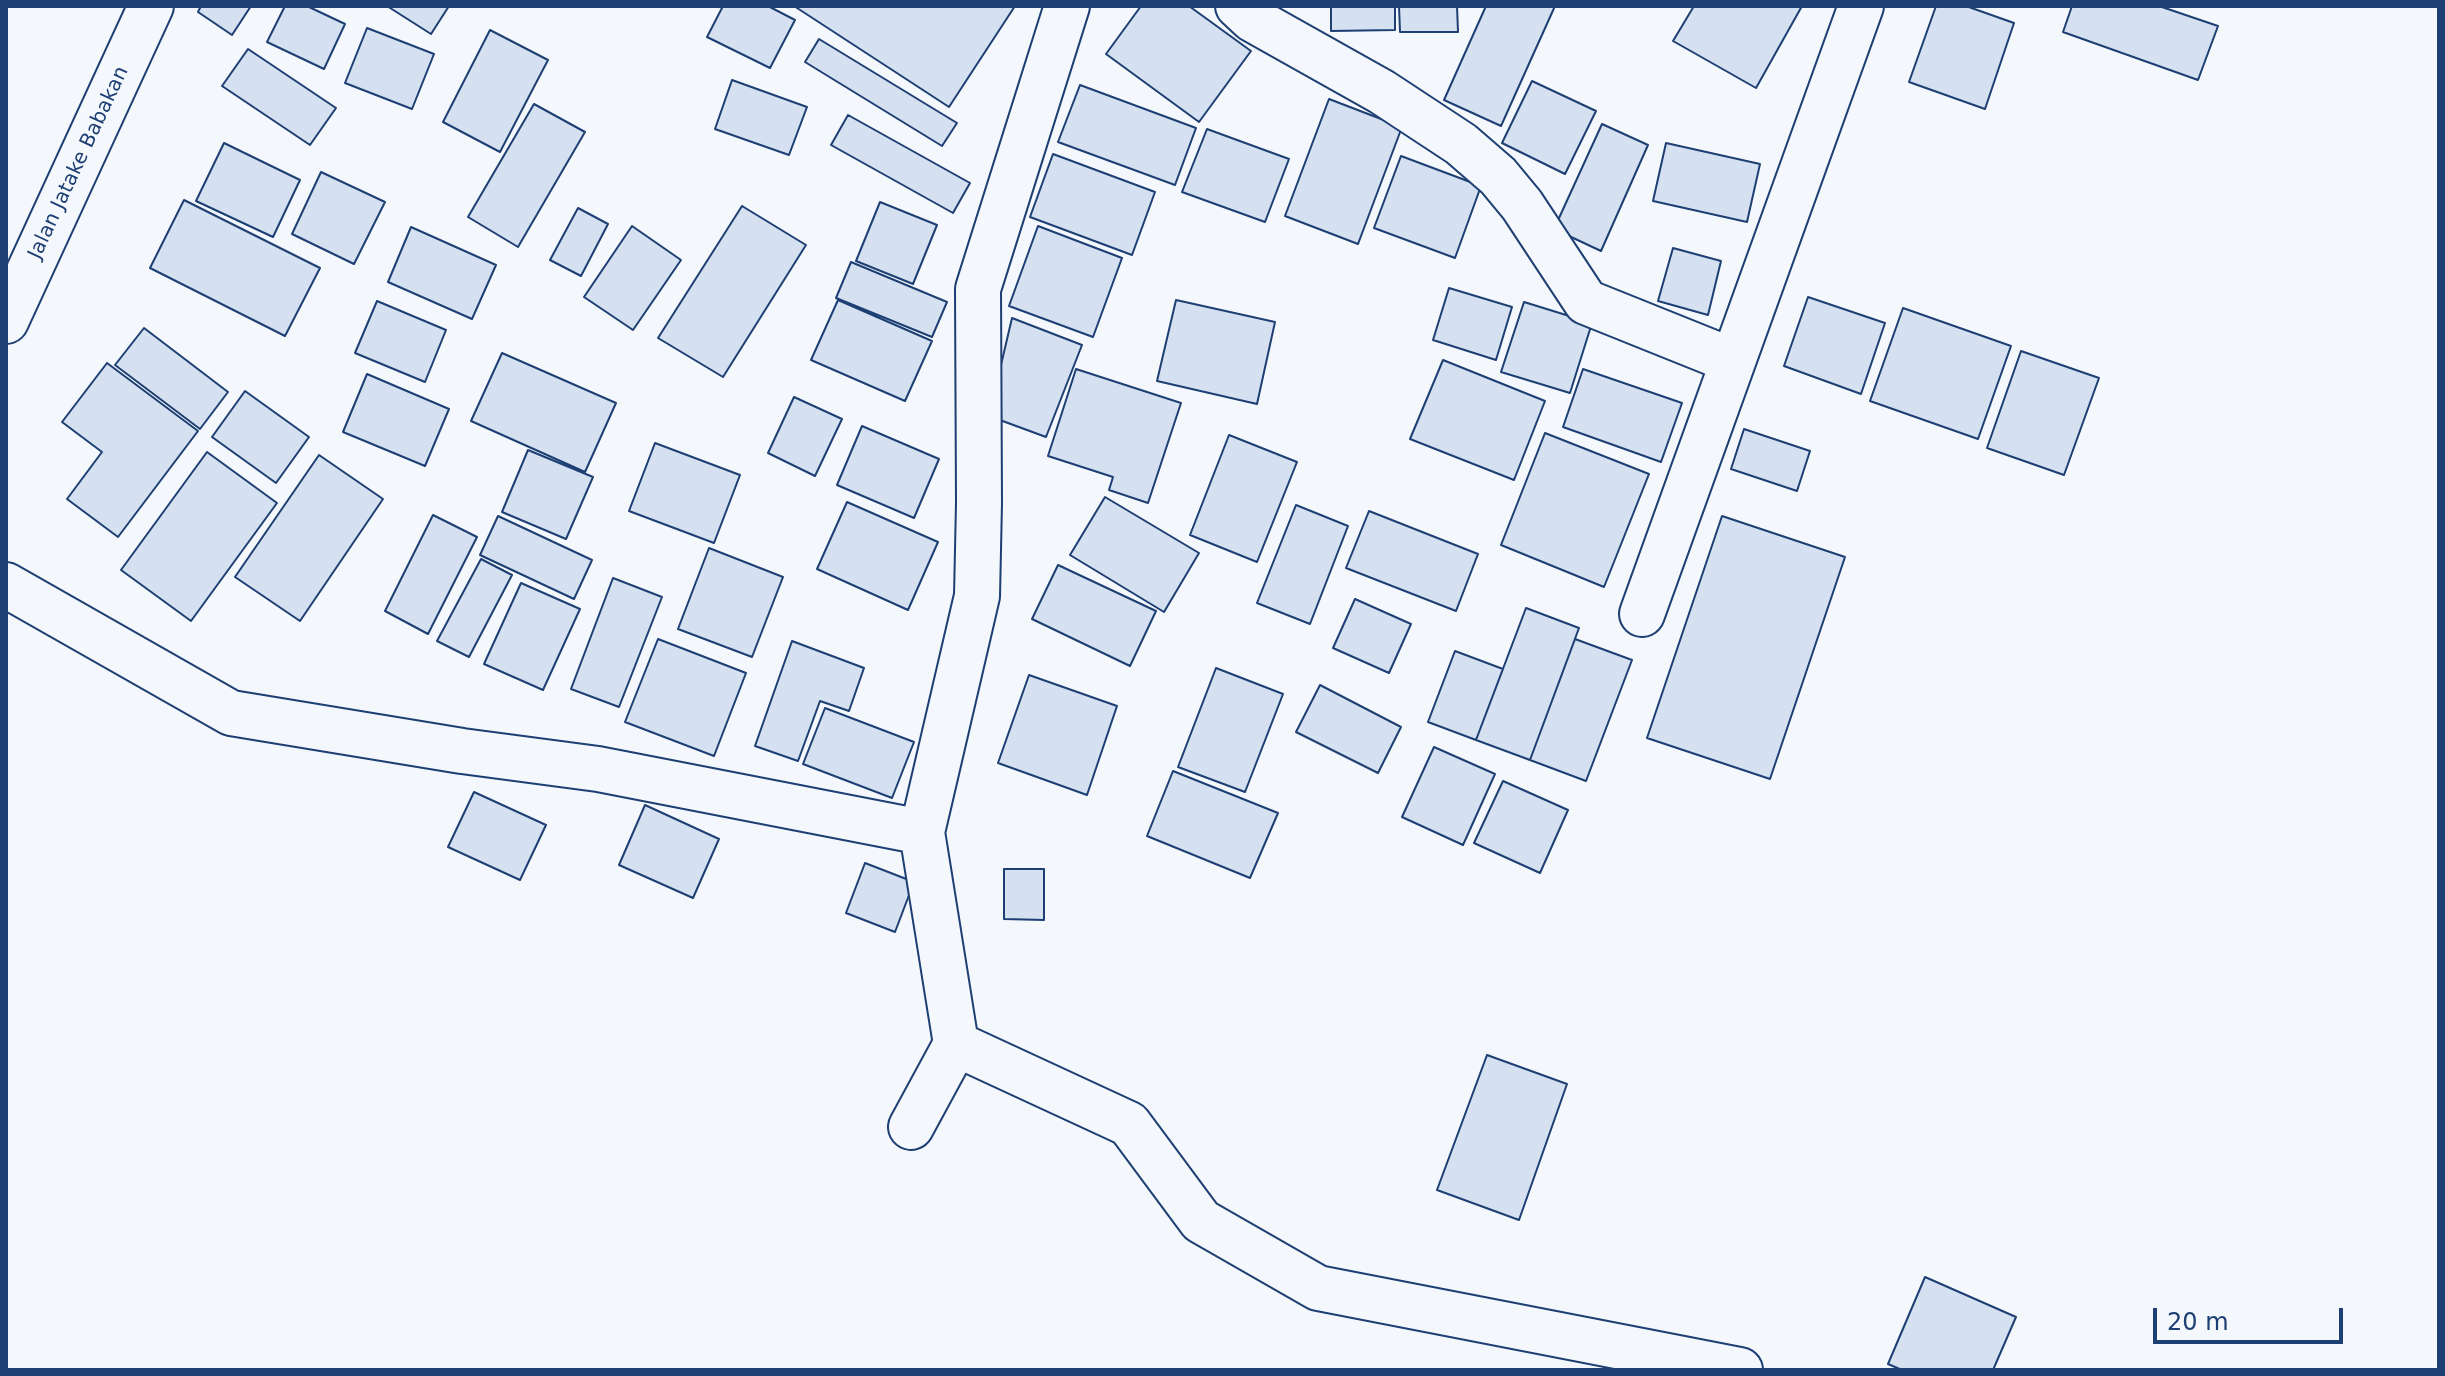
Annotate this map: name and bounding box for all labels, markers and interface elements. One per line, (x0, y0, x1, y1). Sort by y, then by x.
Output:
street label: Jalan Jatake Babakan (24, 63, 134, 263)
scale bar (2157, 1292, 2347, 1342)
text: 20 m (2167, 1308, 2229, 1336)

